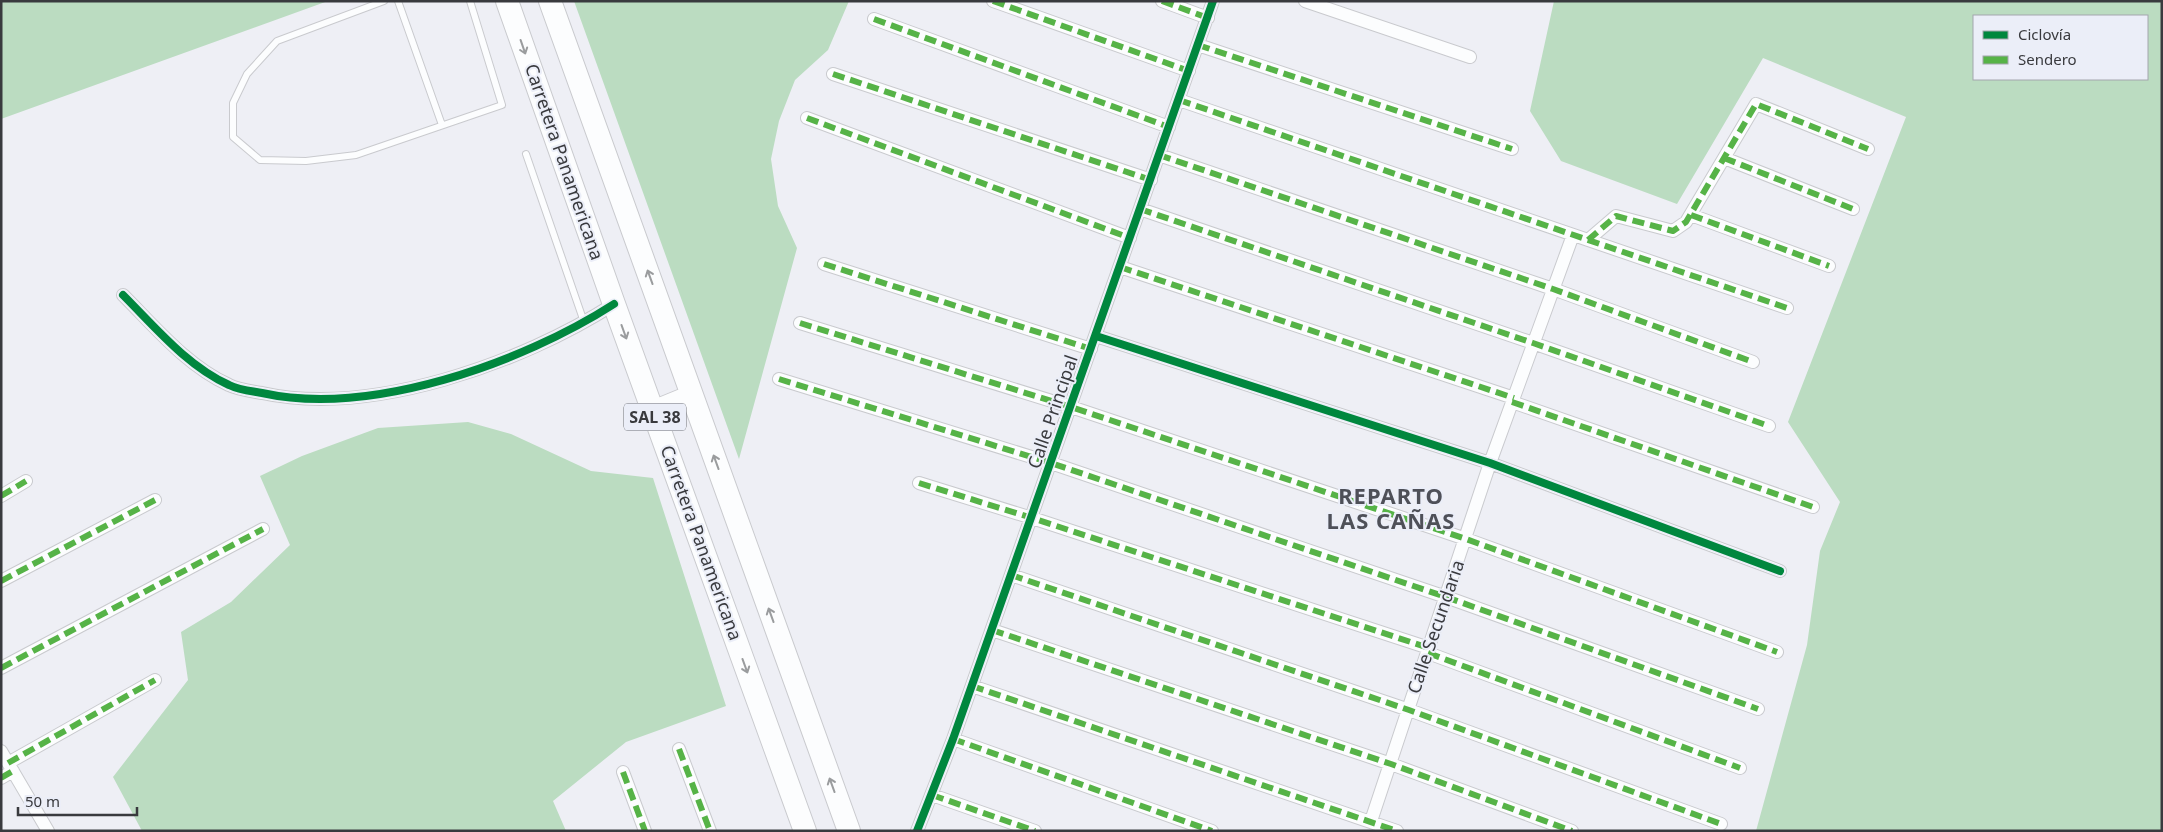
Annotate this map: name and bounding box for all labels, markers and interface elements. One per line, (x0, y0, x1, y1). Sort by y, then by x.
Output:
legend (1973, 15, 2148, 80)
text: Ciclovía (2018, 24, 2071, 44)
one-way arrow (519, 39, 528, 54)
text: Sendero (2018, 49, 2077, 69)
street label: Carretera Panamericana (520, 60, 610, 263)
one-way arrow (645, 269, 654, 285)
one-way arrow (620, 324, 629, 340)
street label: Calle Principal (1021, 352, 1083, 472)
road number: SAL 38 (624, 404, 686, 431)
street label: Carretera Panamericana (655, 442, 748, 643)
one-way arrow (711, 455, 720, 471)
district label: REPARTO LAS CAÑAS (1327, 480, 1455, 535)
street label: Calle Secundaria (1401, 557, 1469, 697)
one-way arrow (766, 608, 776, 624)
one-way arrow (741, 658, 750, 673)
one-way arrow (827, 778, 836, 793)
scale bar (18, 784, 136, 816)
text: 50 m (25, 791, 60, 811)

